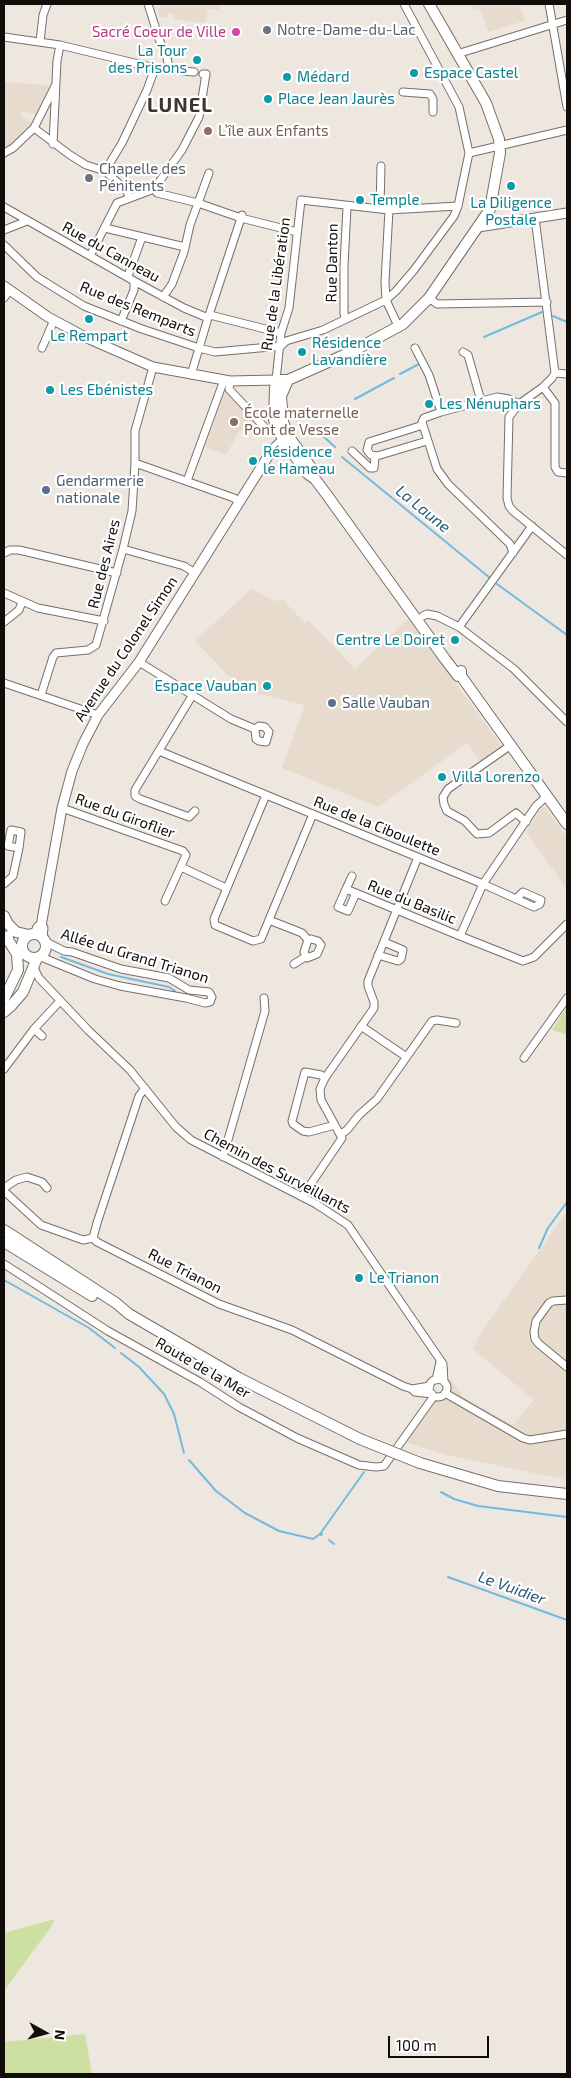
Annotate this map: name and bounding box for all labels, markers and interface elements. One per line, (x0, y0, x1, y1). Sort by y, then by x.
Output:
place label: Notre-Dame-du-Lac (277, 21, 416, 39)
place label: Sacré Coeur de Ville (92, 23, 226, 41)
marker: Notre-Dame-du-Lac (261, 24, 273, 36)
marker: Sacré Coeur de Ville (230, 26, 242, 38)
place label: La Tour des Prisons (108, 42, 187, 77)
marker: La Tour des Prisons (191, 54, 203, 66)
place label: Espace Castel (424, 64, 518, 82)
marker: Espace Castel (408, 67, 420, 79)
place label: Médard (297, 68, 349, 86)
marker: Médard (281, 71, 293, 83)
place label: Place Jean Jaurès (278, 90, 395, 108)
district label: LUNEL (146, 93, 214, 117)
marker: Place Jean Jaurès (262, 93, 274, 105)
place label: L’île aux Enfants (218, 122, 329, 140)
marker: L’île aux Enfants (202, 125, 214, 137)
place label: Chapelle des Pénitents (99, 160, 186, 195)
marker: Chapelle des Pénitents (83, 172, 95, 184)
marker: La Diligence Postale (505, 180, 517, 192)
place label: Temple (370, 191, 419, 209)
marker: Temple (354, 194, 366, 206)
place label: La Diligence Postale (470, 194, 552, 229)
street label: Rue de la Libération (258, 216, 294, 352)
street label: Rue du Canneau (59, 218, 163, 286)
street label: Rue Danton (322, 223, 342, 303)
street label: Rue des Remparts (77, 278, 199, 340)
marker: Le Rempart (83, 313, 95, 325)
place label: Le Rempart (50, 327, 128, 345)
place label: Résidence Lavandière (312, 334, 387, 369)
marker: Résidence Lavandière (296, 346, 308, 358)
place label: Les Ebénistes (60, 381, 153, 399)
marker: Les Ebénistes (44, 384, 56, 396)
place label: Les Nénuphars (439, 395, 541, 413)
marker: Les Nénuphars (423, 398, 435, 410)
place label: École maternelle Pont de Vesse (244, 404, 359, 439)
marker: École maternelle Pont de Vesse (228, 416, 240, 428)
place label: Résidence le Hameau (263, 443, 335, 478)
marker: Résidence le Hameau (247, 455, 259, 467)
place label: Gendarmerie nationale (56, 472, 144, 507)
water label: La Laune (392, 481, 454, 537)
marker: Gendarmerie nationale (40, 484, 52, 496)
street label: Rue des Aires (84, 517, 124, 611)
street label: Avenue du Colonel Simon (71, 573, 181, 725)
place label: Centre Le Doiret (336, 631, 445, 649)
marker: Centre Le Doiret (449, 634, 461, 646)
place label: Espace Vauban (154, 677, 257, 695)
marker: Espace Vauban (261, 680, 273, 692)
place label: Salle Vauban (342, 694, 430, 712)
marker: Salle Vauban (326, 697, 338, 709)
place label: Villa Lorenzo (452, 768, 540, 786)
marker: Villa Lorenzo (436, 771, 448, 783)
street label: Rue du Giroflier (73, 790, 177, 842)
street label: Rue de la Ciboulette (311, 792, 443, 860)
street label: Rue du Basilic (365, 876, 459, 928)
street label: Allée du Grand Trianon (59, 925, 211, 987)
street label: Chemin des Surveillants (201, 1125, 353, 1217)
street label: Rue Trianon (145, 1245, 225, 1297)
place label: Le Trianon (369, 1269, 439, 1287)
marker: Le Trianon (353, 1272, 365, 1284)
street label: Route de la Mer (152, 1334, 254, 1402)
water label: Le Vuidier (476, 1567, 548, 1609)
north arrow (20, 2008, 70, 2058)
scale bar (391, 2026, 492, 2058)
text: N (51, 2029, 69, 2041)
text: 100 m (396, 2036, 437, 2054)

